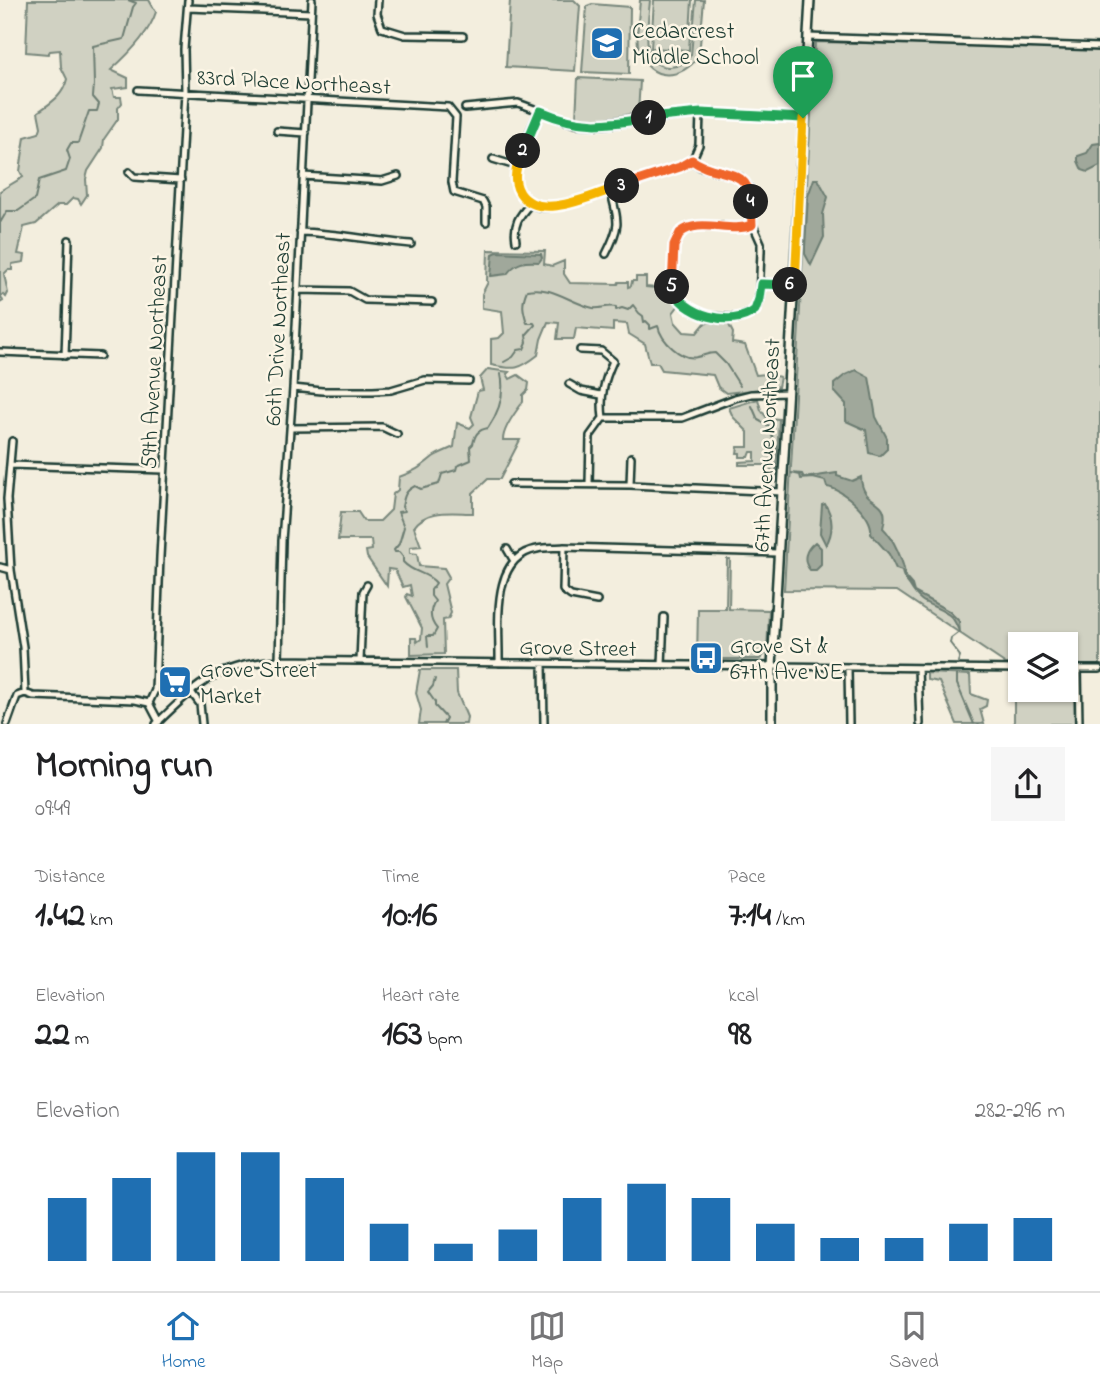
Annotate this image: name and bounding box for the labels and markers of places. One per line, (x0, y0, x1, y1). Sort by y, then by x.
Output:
place label: Cedarcrest Middle School (632, 16, 759, 75)
school or university icon: Cedarcrest Middle School (588, 24, 626, 62)
pin (773, 46, 833, 118)
pin: 1 (632, 100, 666, 136)
pin: 2 (505, 134, 540, 168)
pin: 3 (604, 168, 640, 204)
pin: 4 (734, 184, 768, 220)
pin: 6 (772, 268, 808, 302)
pin: 5 (654, 270, 690, 304)
place label: Grove St & 67th Ave NE (730, 631, 843, 690)
bus stop icon: Grove St & 67th Ave NE (687, 639, 725, 677)
place label: Grove Street Market (200, 655, 317, 714)
supermarket icon: Grove Street Market (156, 663, 194, 701)

